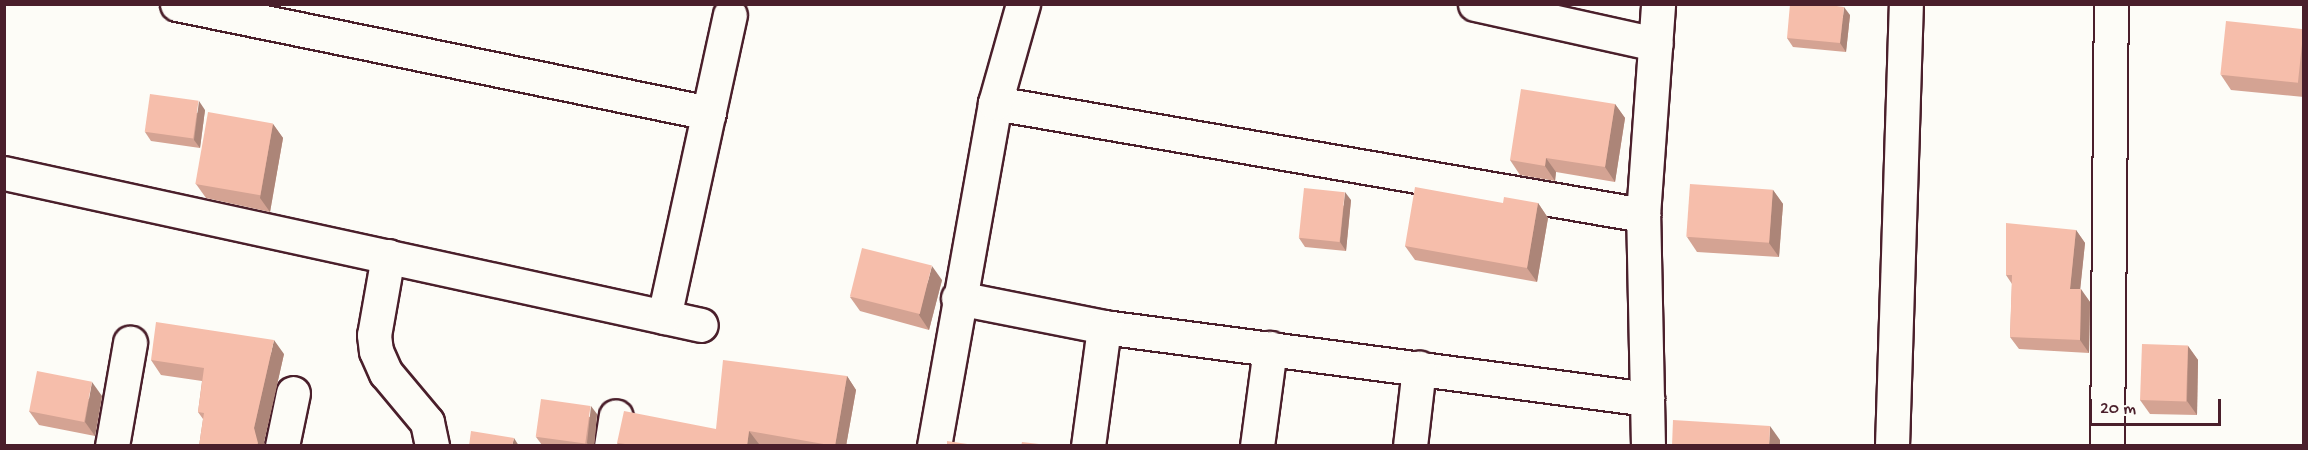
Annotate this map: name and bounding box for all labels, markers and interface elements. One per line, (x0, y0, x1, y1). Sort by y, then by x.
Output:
scale bar (2092, 387, 2224, 425)
text: 20 m (2100, 399, 2136, 420)

